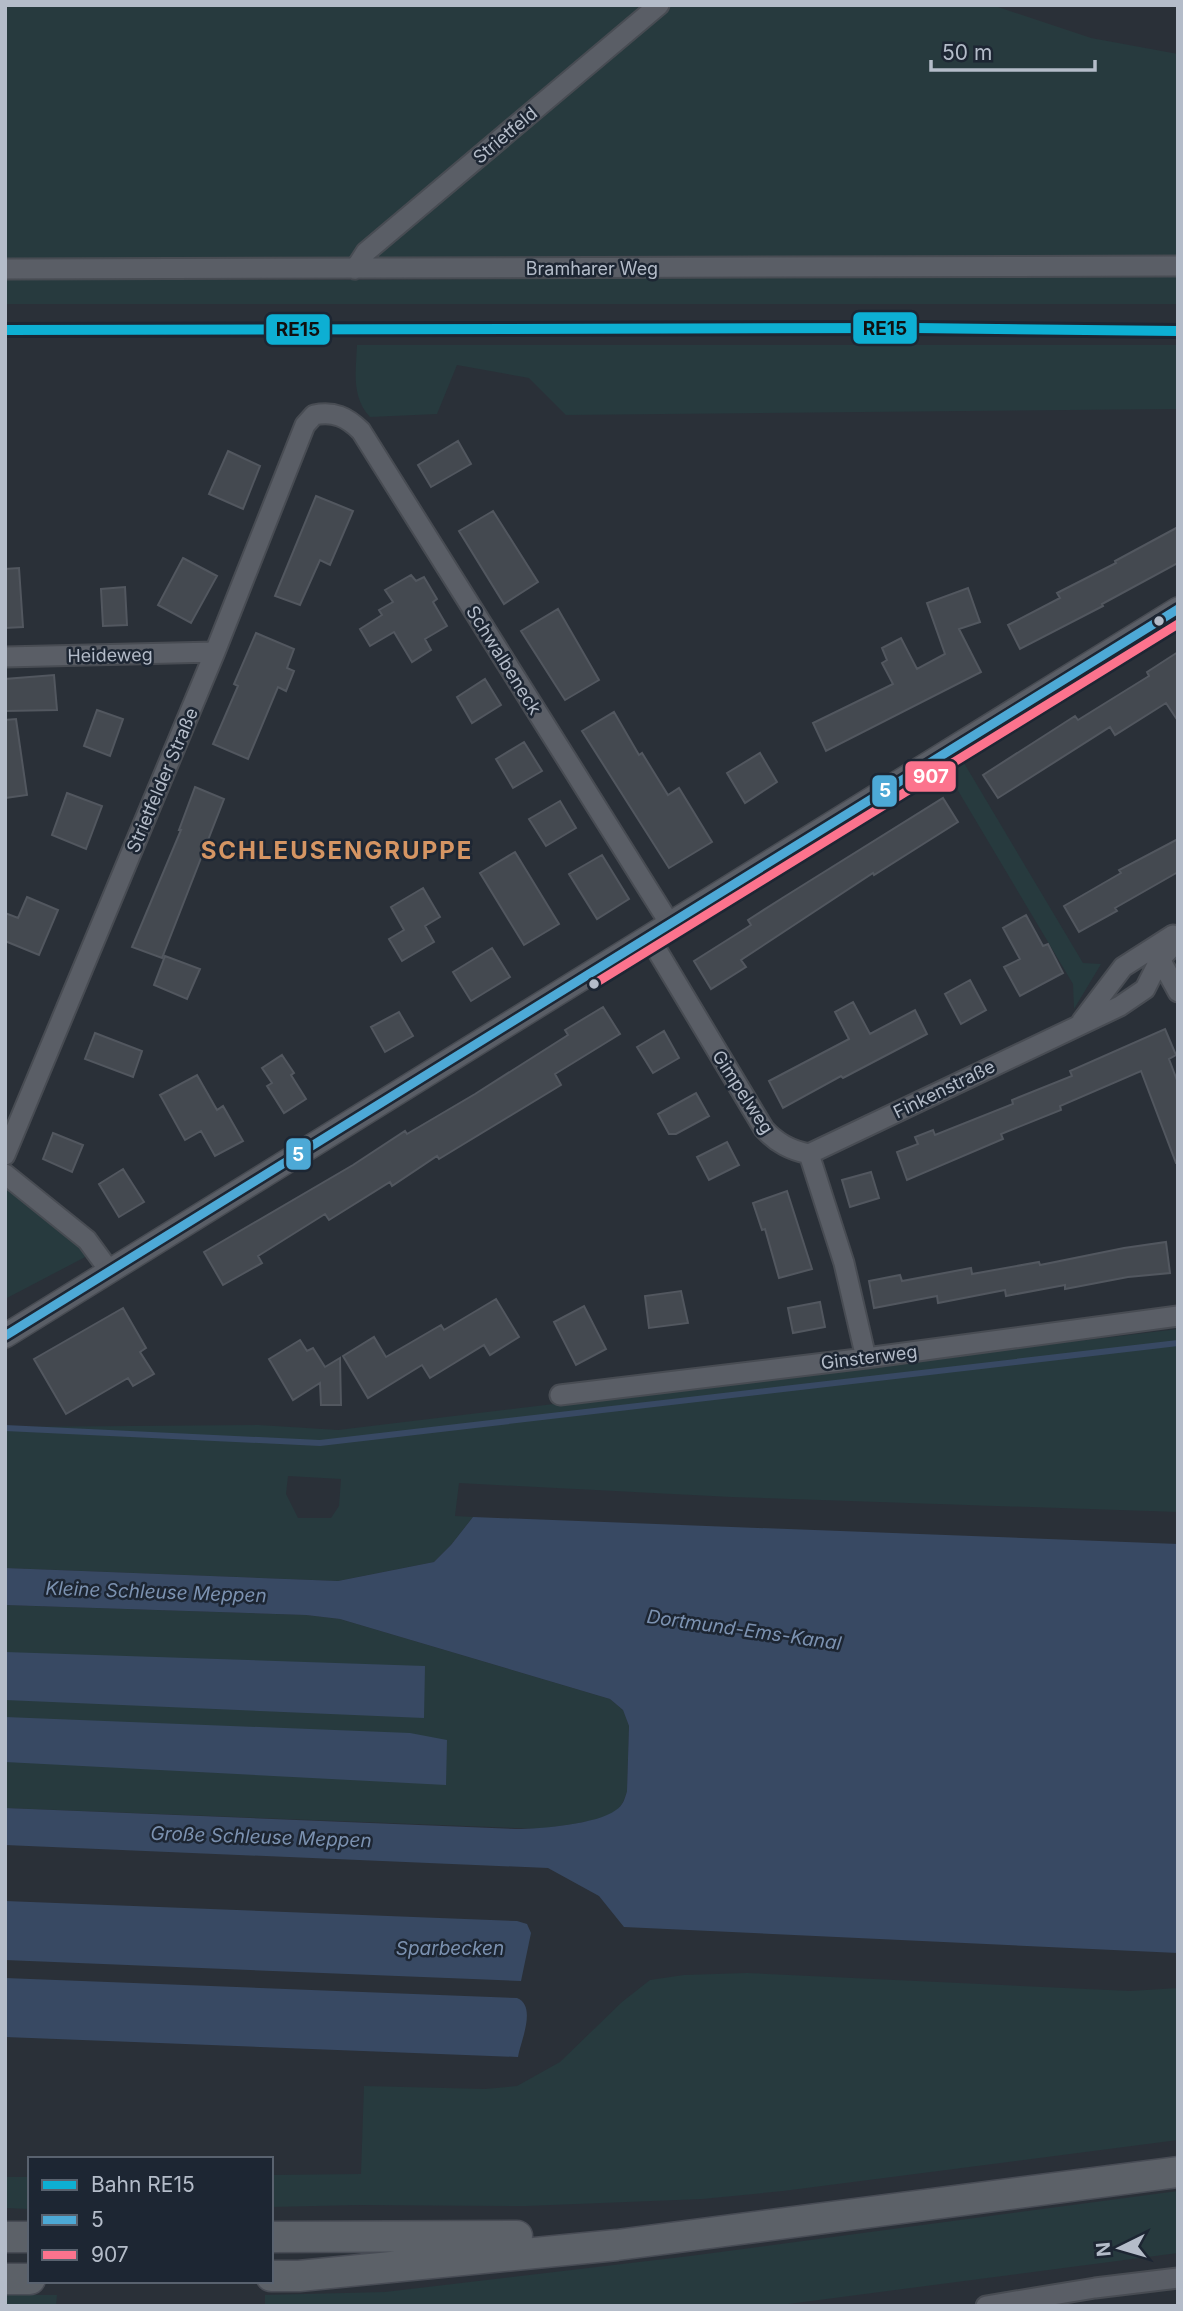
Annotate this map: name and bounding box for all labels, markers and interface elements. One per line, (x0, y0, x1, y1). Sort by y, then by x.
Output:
scale bar (931, 28, 1096, 72)
text: 50 m (942, 40, 992, 65)
street label: Strietfeld (469, 102, 541, 168)
street label: Bramharer Weg (526, 258, 658, 279)
line badge: RE15 (852, 311, 918, 345)
line badge: RE15 (265, 313, 331, 346)
text: RE15 (863, 317, 907, 340)
text: RE15 (276, 318, 320, 341)
street label: Schwalbeneck (462, 602, 546, 718)
unlabelled marker (1152, 614, 1166, 628)
street label: Heideweg (67, 644, 153, 666)
street label: Strietfelder Straße (122, 705, 202, 855)
line badge: 907 (904, 760, 957, 793)
text: 907 (913, 765, 949, 788)
line badge: 5 (871, 774, 898, 808)
text: 5 (879, 779, 891, 802)
district label: SCHLEUSENGRUPPE (201, 836, 473, 865)
unlabelled marker (587, 977, 601, 991)
street label: Gimpelweg (708, 1046, 778, 1138)
street label: Finkenstraße (890, 1055, 998, 1123)
line badge: 5 (285, 1137, 312, 1171)
text: 5 (292, 1143, 304, 1166)
street label: Ginsterweg (820, 1341, 918, 1373)
water label: Kleine Schleuse Meppen (45, 1577, 267, 1607)
water label: Dortmund-Ems-Kanal (645, 1605, 843, 1655)
water label: Große Schleuse Meppen (150, 1822, 372, 1852)
water label: Sparbecken (396, 1937, 504, 1960)
legend (28, 2157, 273, 2283)
text: Bahn RE15 (91, 2172, 195, 2197)
text: 5 (91, 2207, 104, 2232)
north arrow (1085, 2213, 1155, 2283)
text: N (1091, 2241, 1116, 2258)
text: 907 (91, 2242, 129, 2267)

